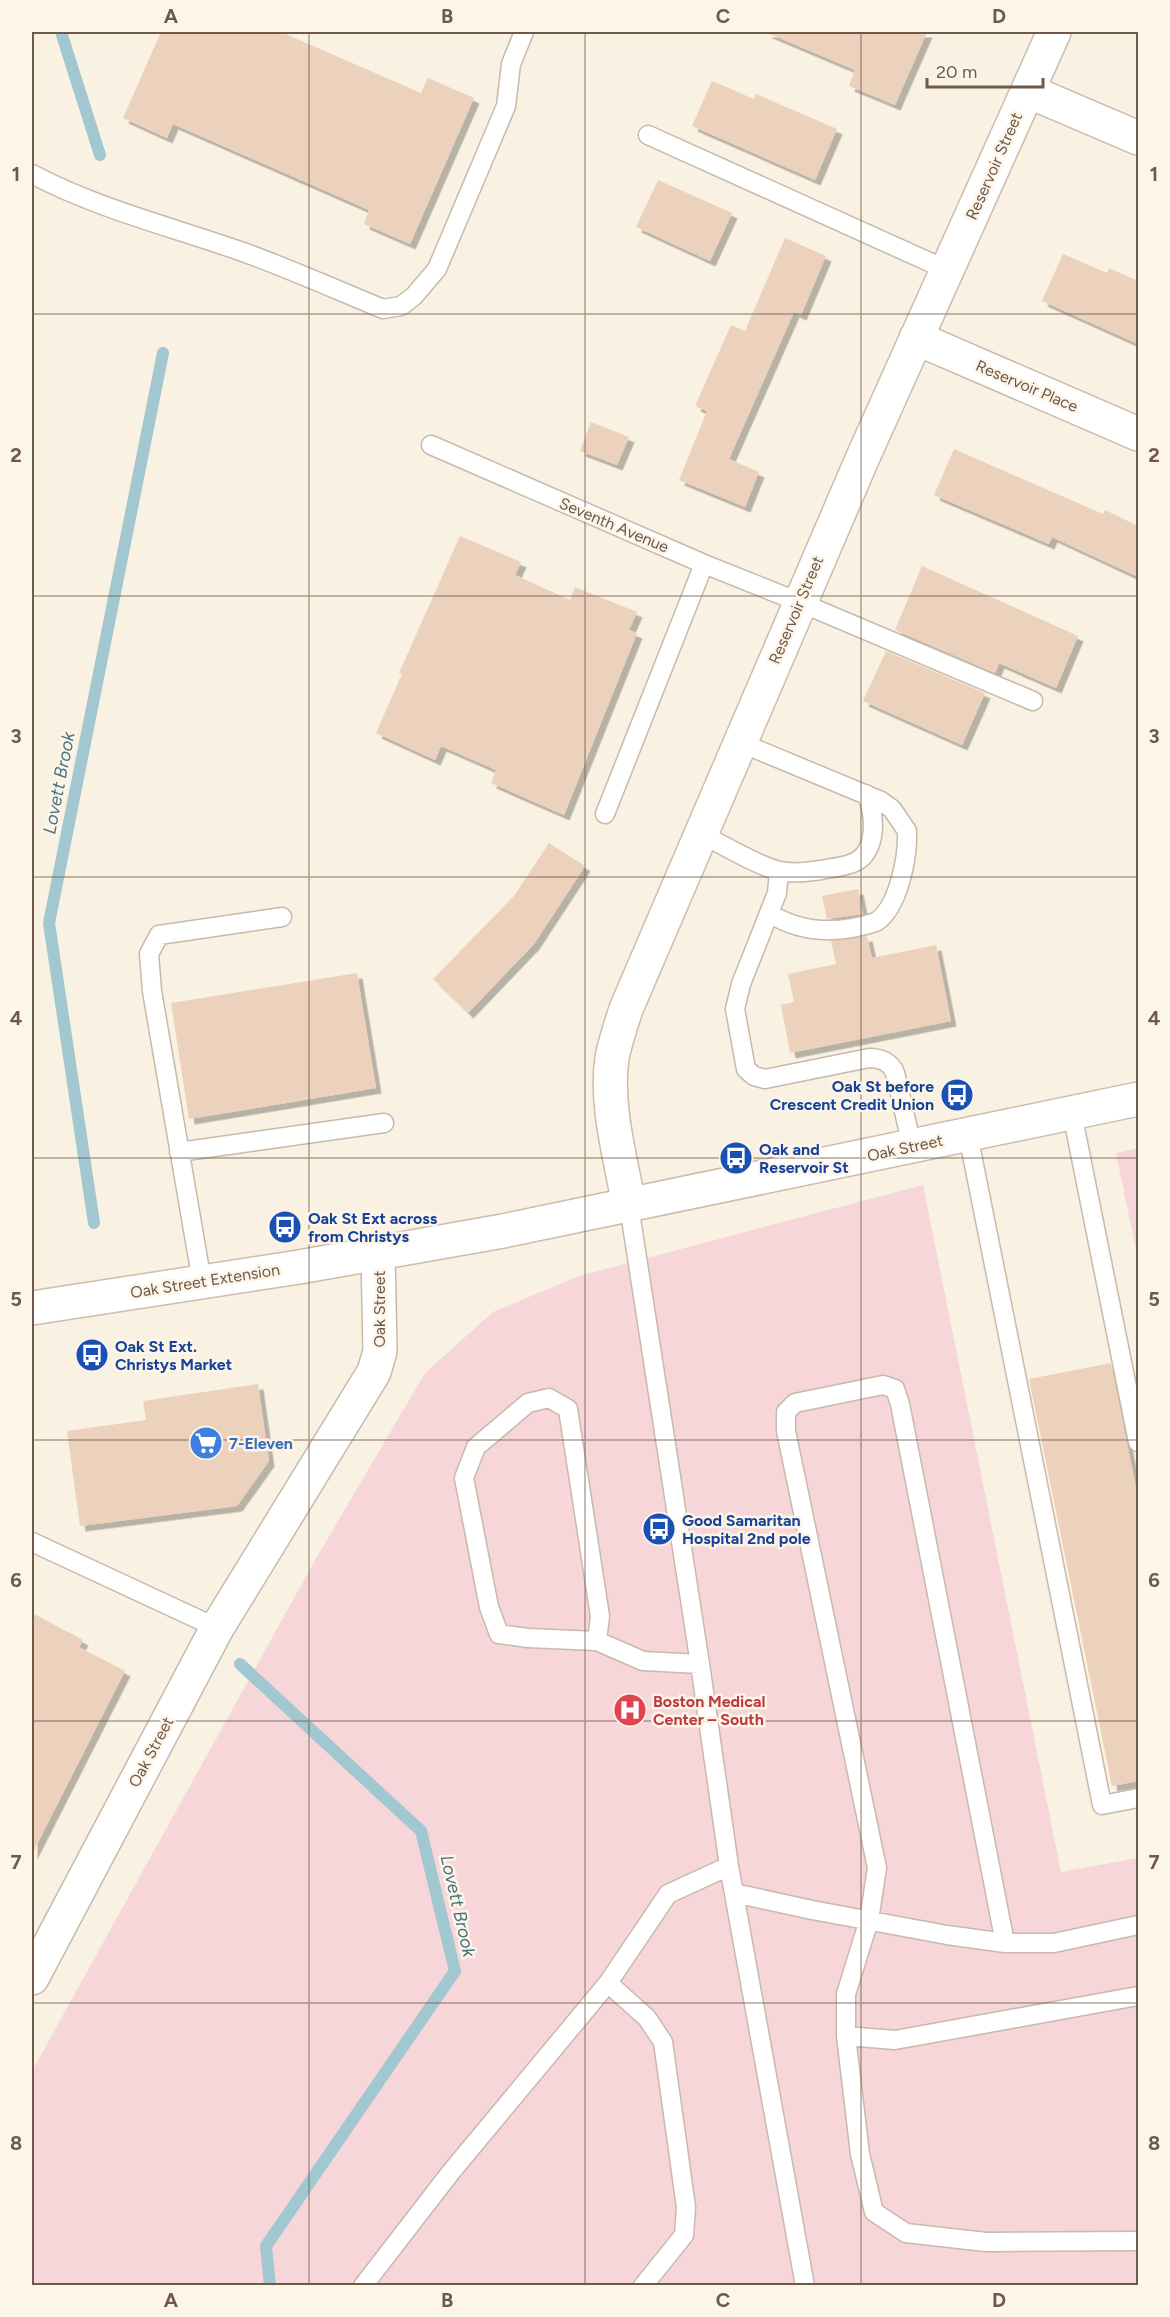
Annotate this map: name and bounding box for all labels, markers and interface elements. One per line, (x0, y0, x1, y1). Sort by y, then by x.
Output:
text: A (164, 4, 179, 28)
text: B (441, 4, 453, 28)
text: C (716, 4, 730, 28)
text: D (992, 4, 1006, 28)
scale bar (927, 51, 1042, 89)
text: 20 m (936, 61, 977, 83)
street label: Reservoir Street (962, 109, 1026, 223)
text: 1 (12, 162, 20, 186)
text: 1 (1150, 162, 1158, 186)
street label: Reservoir Place (973, 356, 1081, 416)
text: 2 (10, 443, 22, 467)
text: 2 (1148, 443, 1160, 467)
street label: Seventh Avenue (556, 493, 672, 557)
street label: Reservoir Street (765, 553, 827, 667)
text: 3 (10, 724, 22, 748)
text: 3 (1148, 724, 1160, 748)
water label: Lovett Brook (38, 729, 80, 836)
text: 4 (10, 1006, 23, 1030)
text: 4 (1148, 1006, 1161, 1030)
place label: Oak St before Crescent Credit Union (770, 1077, 934, 1114)
bus stop icon: Oak St before Crescent Credit Union (939, 1077, 975, 1113)
street label: Oak Street (865, 1131, 945, 1165)
bus stop icon: Oak and Reservoir St (718, 1140, 754, 1176)
place label: Oak and Reservoir St (759, 1140, 849, 1177)
bus stop icon: Oak St Ext across from Christys (267, 1209, 303, 1245)
place label: Oak St Ext across from Christys (308, 1209, 438, 1246)
street label: Oak Street Extension (129, 1260, 281, 1302)
street label: Oak Street (370, 1270, 389, 1348)
text: 5 (10, 1287, 22, 1311)
text: 5 (1148, 1287, 1160, 1311)
bus stop icon: Oak St Ext. Christys Market (74, 1337, 110, 1373)
place label: Oak St Ext. Christys Market (115, 1337, 232, 1374)
supermarket icon: 7-Eleven (188, 1425, 224, 1461)
place label: 7-Eleven (229, 1434, 293, 1453)
bus stop icon: Good Samaritan Hospital 2nd pole (641, 1511, 677, 1547)
place label: Good Samaritan Hospital 2nd pole (682, 1511, 811, 1548)
text: 6 (10, 1568, 22, 1592)
text: 6 (1148, 1568, 1160, 1592)
hospital icon: Boston Medical Center – South (612, 1692, 648, 1728)
place label: Boston Medical Center – South (653, 1692, 766, 1729)
street label: Oak Street (125, 1714, 177, 1790)
text: 7 (10, 1850, 22, 1874)
text: 7 (1148, 1850, 1160, 1874)
water label: Lovett Brook (436, 1853, 481, 1960)
text: 8 (10, 2131, 22, 2155)
text: 8 (1148, 2131, 1160, 2155)
text: A (164, 2288, 179, 2312)
text: B (441, 2288, 453, 2312)
text: C (716, 2288, 730, 2312)
text: D (992, 2288, 1006, 2312)

